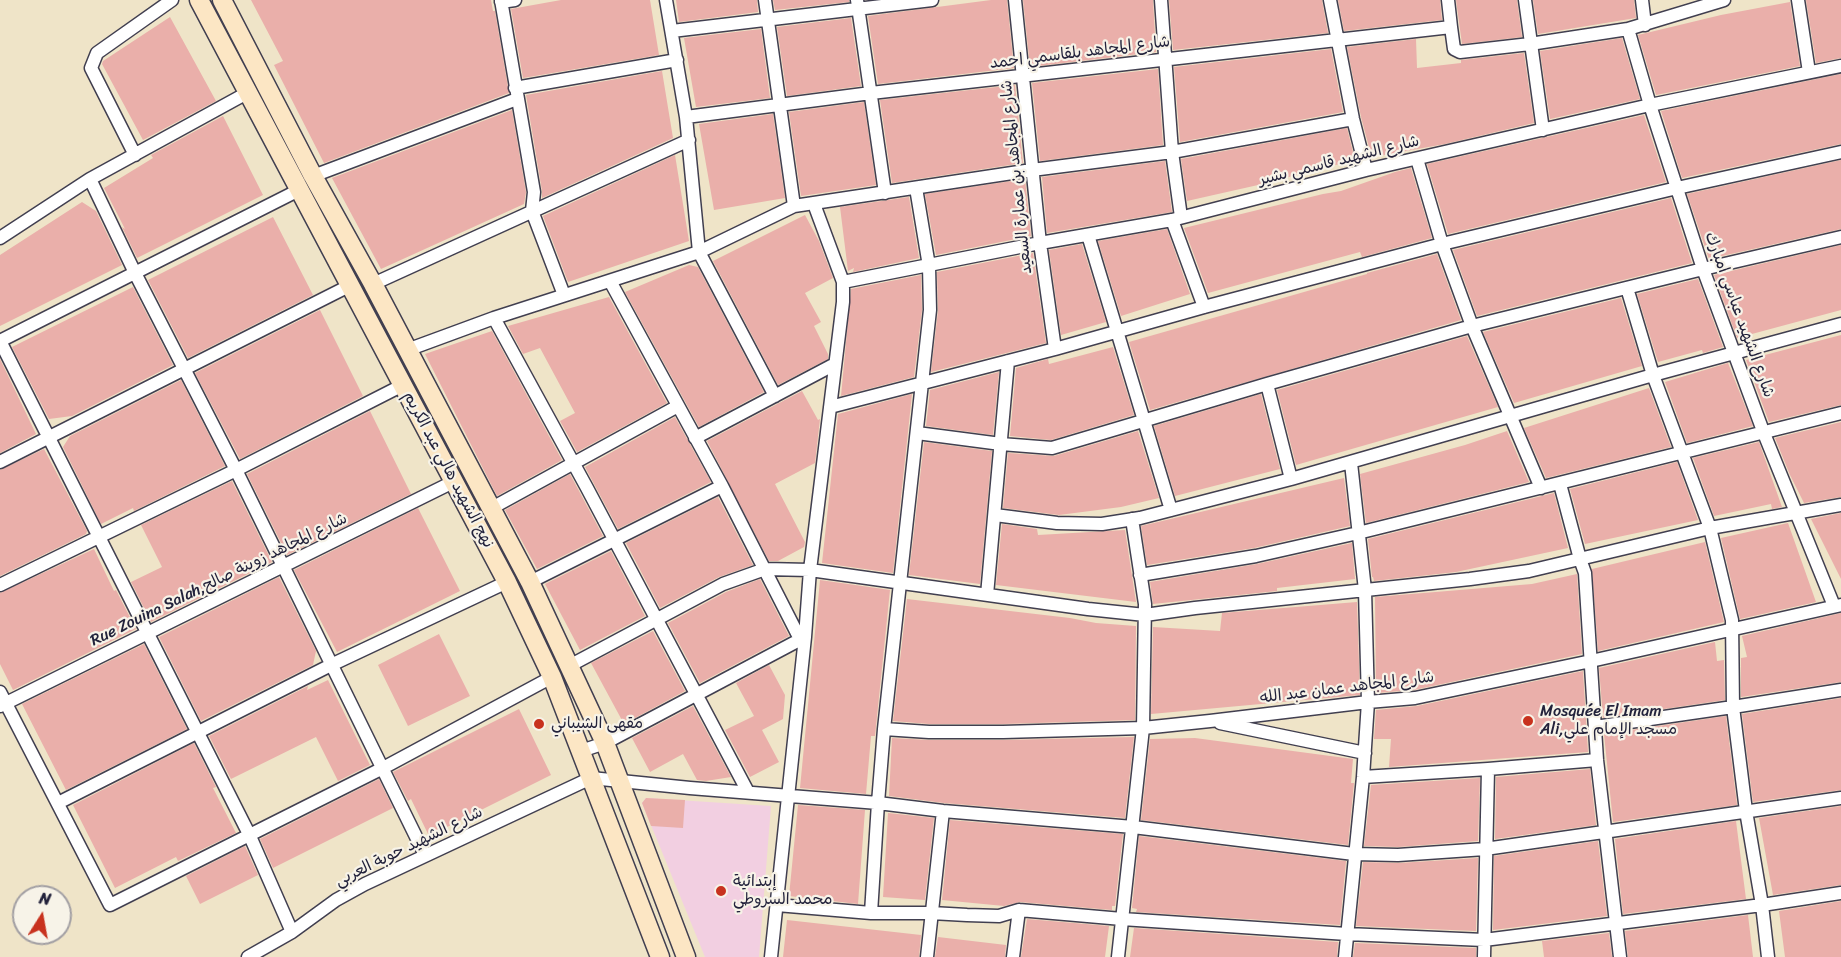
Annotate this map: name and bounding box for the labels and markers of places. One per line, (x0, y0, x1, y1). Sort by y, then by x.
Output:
place label: Mosquée El Imam Ali,مسجد الإمام علي (1540, 702, 1677, 740)
place label: مقهى الشيباني (551, 714, 643, 734)
marker: Mosquée El Imam Ali,مسجد الإمام علي (1521, 714, 1535, 728)
marker: مقهى الشيباني (532, 717, 546, 731)
place label: إبتدائية محمد السروطي (733, 872, 833, 910)
marker: إبتدائية محمد السروطي (714, 884, 728, 898)

